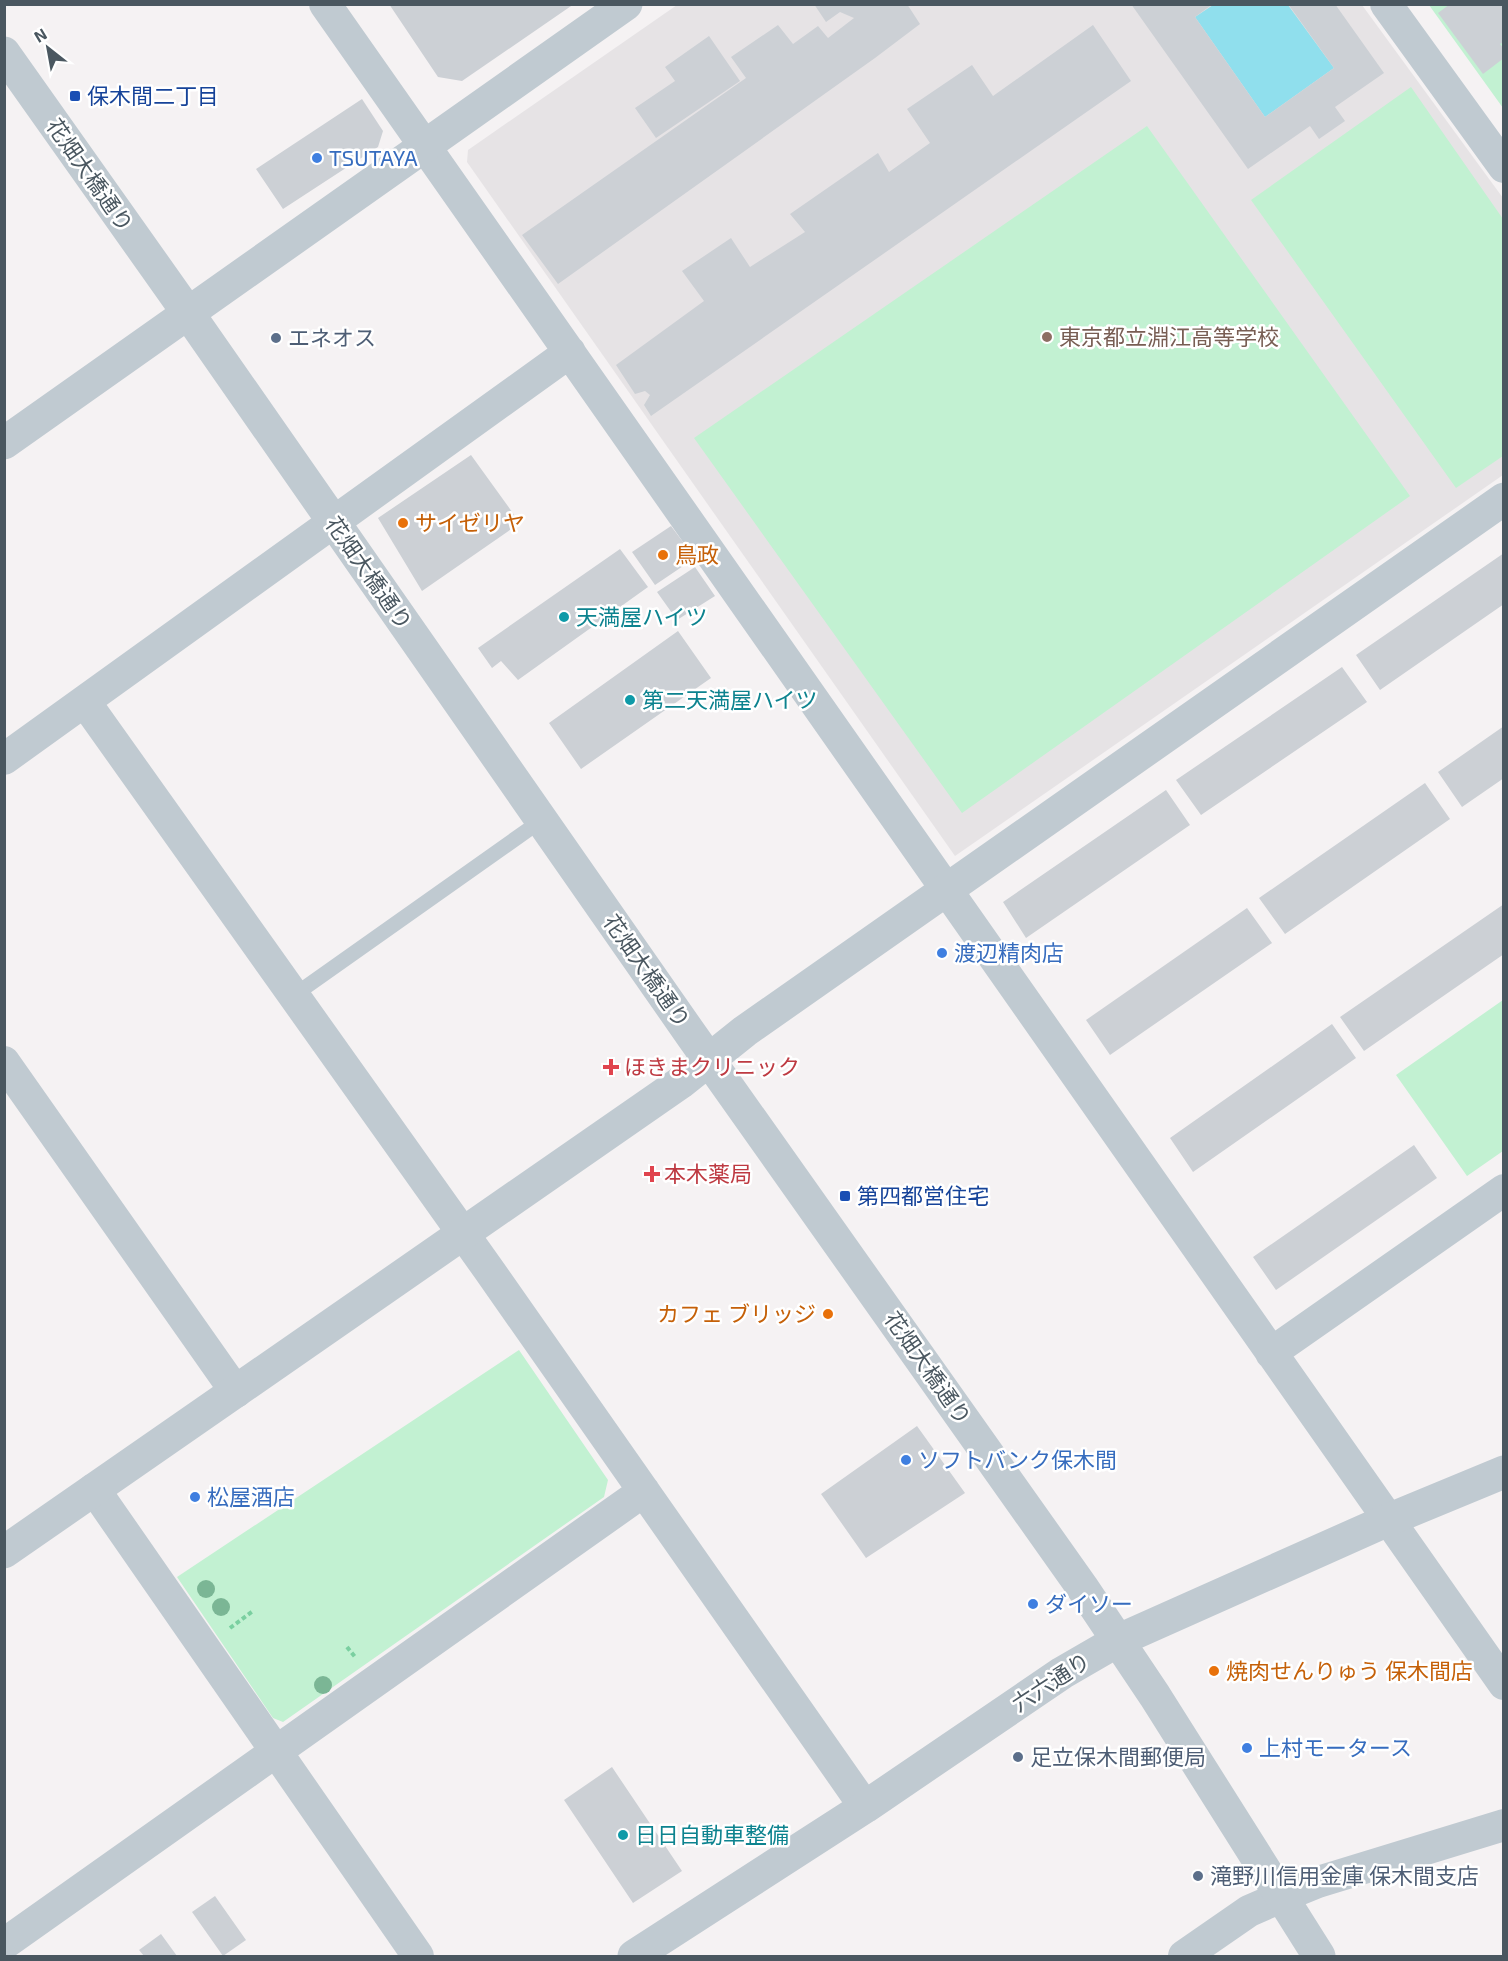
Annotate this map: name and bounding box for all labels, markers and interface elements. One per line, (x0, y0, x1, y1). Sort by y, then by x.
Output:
north arrow (18, 18, 78, 78)
text: N (30, 24, 50, 46)
place label: 保木間二丁目 (87, 82, 219, 108)
marker: 保木間二丁目 (68, 89, 82, 103)
street label: 花畑大橋通り (42, 113, 139, 236)
place label: TSUTAYA (329, 144, 418, 170)
marker: TSUTAYA (310, 151, 324, 165)
place label: 東京都立淵江高等学校 (1059, 323, 1279, 349)
place label: エネオス (288, 324, 376, 350)
marker: 東京都立淵江高等学校 (1040, 330, 1054, 344)
marker: エネオス (269, 331, 283, 345)
place label: サイゼリヤ (415, 509, 525, 535)
street label: 花畑大橋通り (321, 511, 418, 634)
marker: サイゼリヤ (396, 516, 410, 530)
place label: 鳥政 (675, 541, 719, 567)
marker: 鳥政 (656, 548, 670, 562)
place label: 天満屋ハイツ (576, 603, 708, 629)
marker: 天満屋ハイツ (557, 610, 571, 624)
place label: 第二天満屋ハイツ (642, 686, 818, 712)
marker: 第二天満屋ハイツ (623, 693, 637, 707)
street label: 花畑大橋通り (599, 909, 696, 1032)
place label: 渡辺精肉店 (954, 939, 1064, 965)
marker: 渡辺精肉店 (935, 946, 949, 960)
place label: ほきまクリニック (624, 1053, 800, 1079)
marker: ほきまクリニック (602, 1058, 620, 1076)
place label: 本木薬局 (664, 1160, 752, 1186)
marker: 本木薬局 (645, 1167, 659, 1181)
place label: 第四都営住宅 (857, 1182, 989, 1208)
marker: 第四都営住宅 (838, 1189, 852, 1203)
place label: カフェ ブリッジ (657, 1300, 816, 1326)
street label: 花畑大橋通り (880, 1306, 977, 1429)
marker: カフェ ブリッジ (821, 1307, 835, 1321)
place label: ソフトバンク保木間 (918, 1446, 1117, 1472)
marker: ソフトバンク保木間 (899, 1453, 913, 1467)
place label: 松屋酒店 (207, 1483, 295, 1509)
marker: 松屋酒店 (188, 1490, 202, 1504)
place label: ダイソー (1045, 1590, 1133, 1616)
marker: ダイソー (1026, 1597, 1040, 1611)
street label: 六六通り (1006, 1646, 1094, 1716)
place label: 焼肉せんりゅう 保木間店 (1226, 1657, 1473, 1683)
marker: 焼肉せんりゅう 保木間店 (1207, 1664, 1221, 1678)
place label: 上村モータース (1259, 1734, 1412, 1760)
marker: 上村モータース (1240, 1741, 1254, 1755)
place label: 足立保木間郵便局 (1030, 1743, 1206, 1769)
marker: 足立保木間郵便局 (1011, 1750, 1025, 1764)
place label: 日日自動車整備 (635, 1821, 789, 1847)
marker: 日日自動車整備 (616, 1828, 630, 1842)
place label: 滝野川信用金庫 保木間支店 (1210, 1862, 1479, 1888)
marker: 滝野川信用金庫 保木間支店 (1191, 1869, 1205, 1883)

